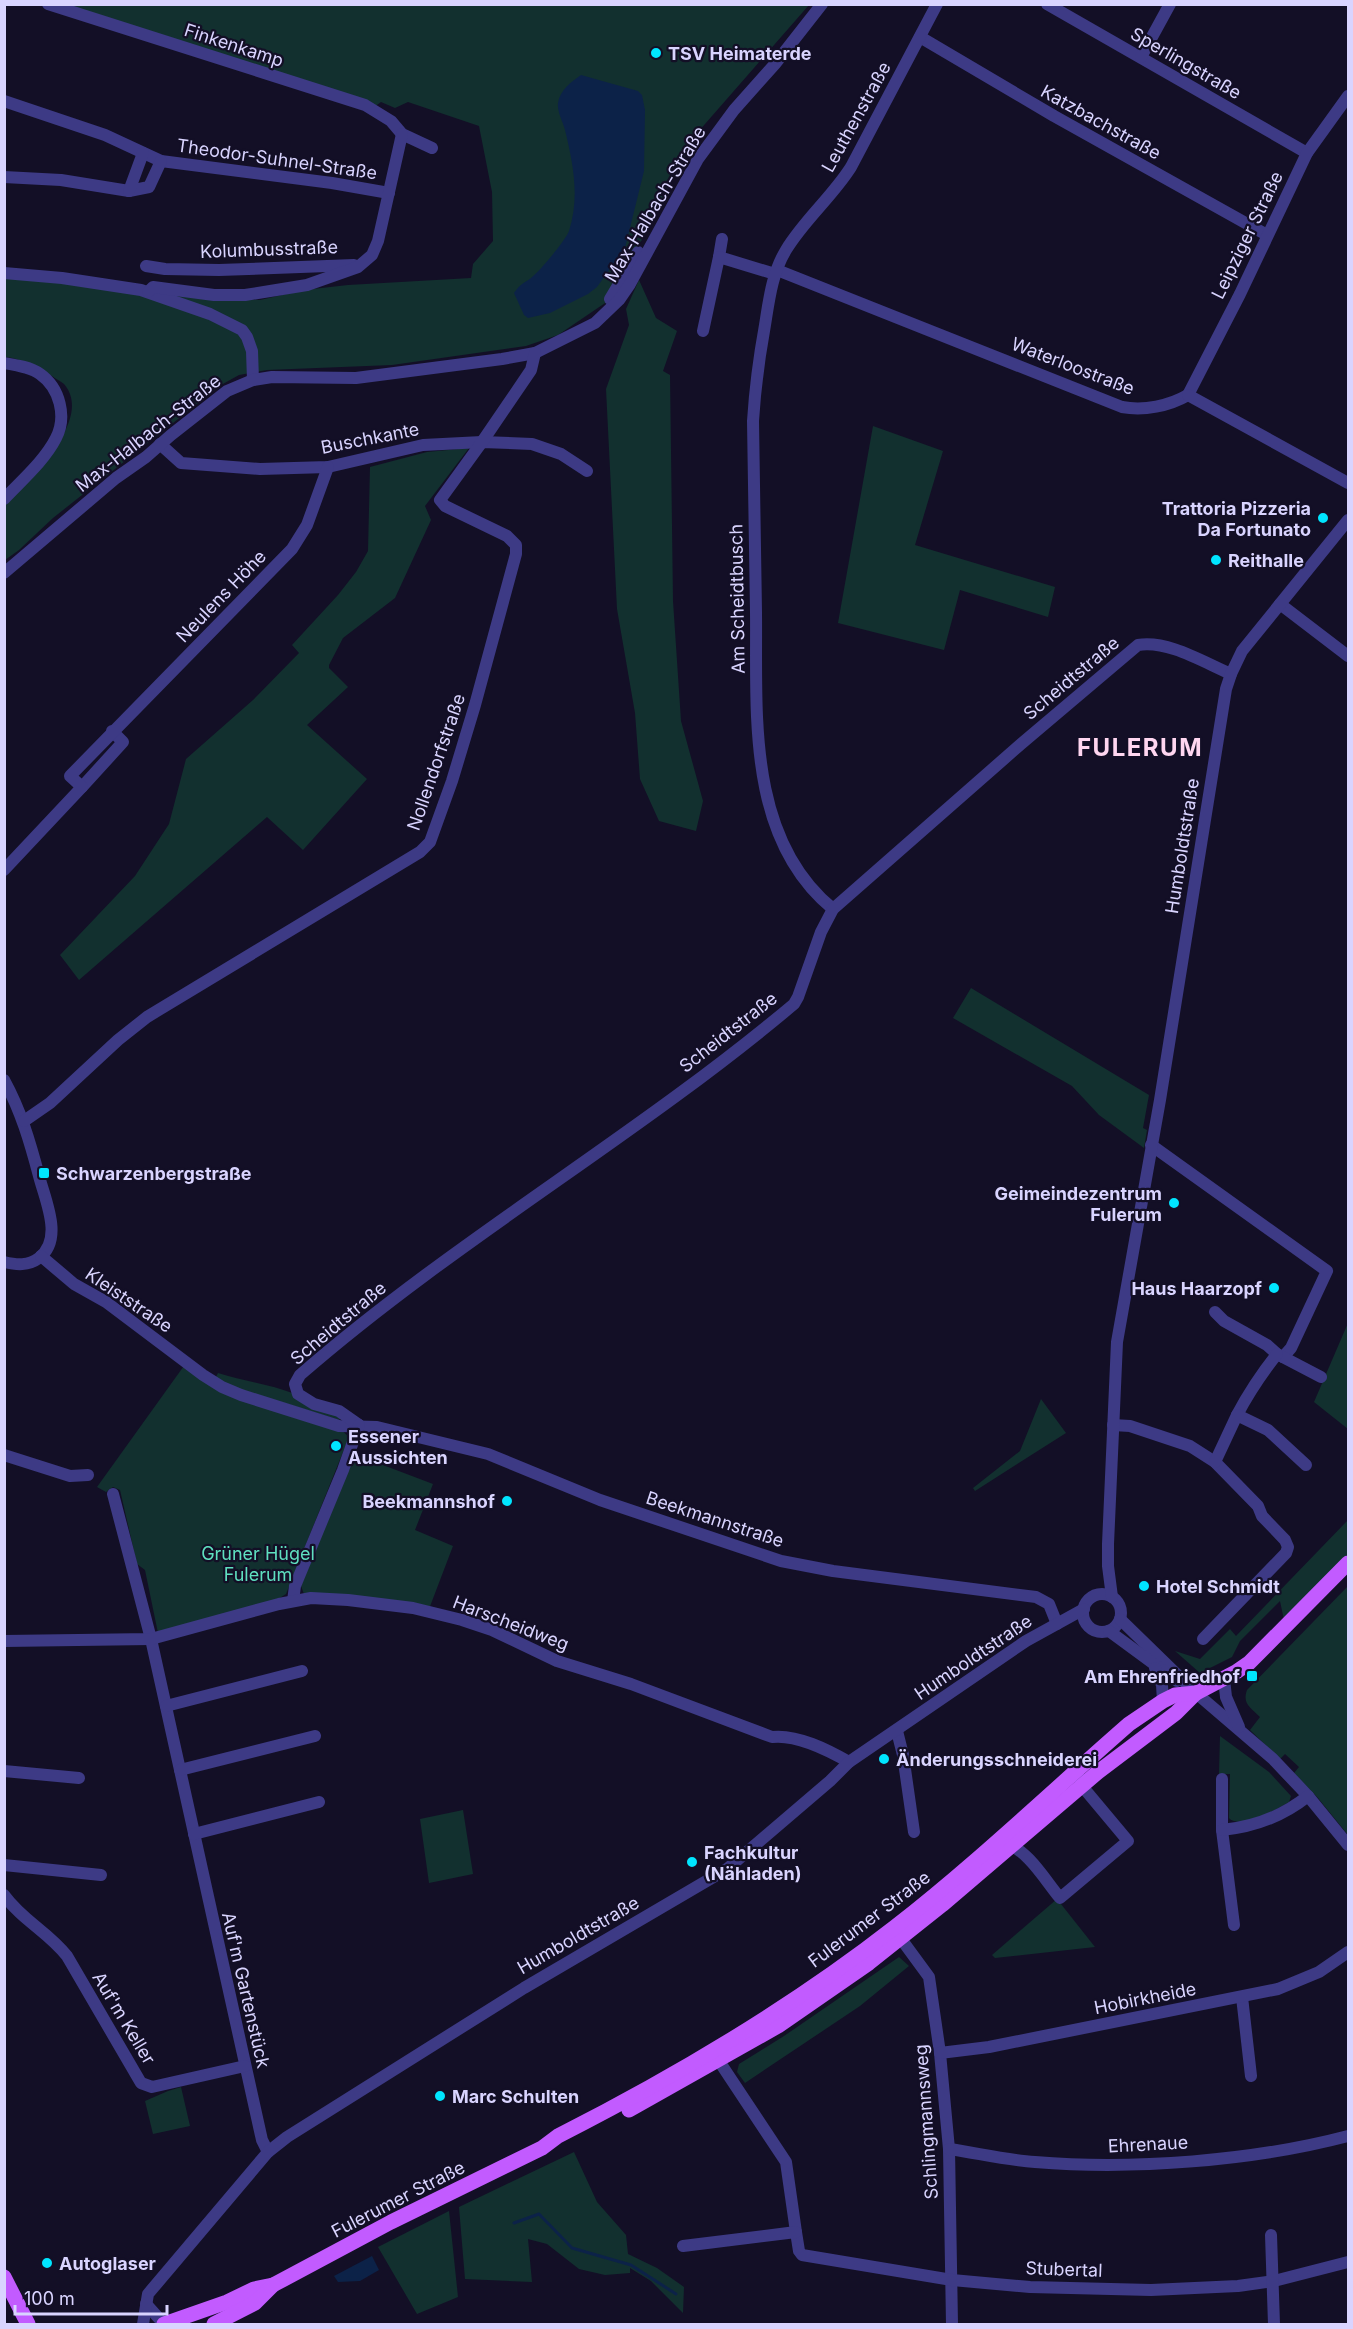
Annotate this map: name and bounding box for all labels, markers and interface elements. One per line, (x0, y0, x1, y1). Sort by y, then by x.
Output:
street label: Finkenkamp (182, 19, 286, 71)
street label: Sperlingstraße (1127, 23, 1245, 103)
place label: TSV Heimaterde (668, 43, 812, 64)
marker: TSV Heimaterde (649, 46, 663, 60)
street label: Leuthenstraße (817, 58, 895, 176)
street label: Katzbachstraße (1037, 80, 1165, 164)
street label: Max-Halbach-Straße (600, 122, 710, 286)
street label: Theodor-Suhnel-Straße (175, 135, 379, 183)
street label: Leipziger Straße (1207, 168, 1287, 302)
street label: Kolumbusstraße (200, 236, 338, 262)
street label: Waterloostraße (1009, 333, 1137, 399)
street label: Max-Halbach-Straße (71, 370, 225, 496)
street label: Buschkante (319, 418, 421, 458)
place label: Trattoria Pizzeria Da Fortunato (1162, 498, 1311, 540)
marker: Trattoria Pizzeria Da Fortunato (1316, 511, 1330, 525)
street label: Am Scheidtbusch (725, 524, 749, 674)
street label: Neulens Höhe (172, 546, 270, 646)
place label: Reithalle (1228, 550, 1304, 571)
marker: Reithalle (1209, 553, 1223, 567)
street label: Scheidtstraße (1019, 632, 1123, 724)
street label: Nollendorfstraße (403, 691, 469, 833)
district label: FULERUM (1077, 733, 1203, 762)
street label: Humboldtstraße (1161, 777, 1203, 915)
street label: Scheidtstraße (675, 987, 781, 1077)
place label: Schwarzenbergstraße (56, 1163, 252, 1184)
marker: Schwarzenbergstraße (37, 1166, 51, 1180)
place label: Geimeindezentrum Fulerum (995, 1183, 1162, 1225)
marker: Geimeindezentrum Fulerum (1167, 1196, 1181, 1210)
street label: Kleiststraße (82, 1263, 176, 1337)
street label: Scheidtstraße (286, 1277, 390, 1369)
place label: Haus Haarzopf (1131, 1278, 1262, 1299)
marker: Haus Haarzopf (1267, 1281, 1281, 1295)
place label: Essener Aussichten (348, 1426, 448, 1468)
marker: Essener Aussichten (329, 1439, 343, 1453)
street label: Beekmannstraße (643, 1487, 787, 1551)
place label: Beekmannshof (362, 1491, 495, 1512)
marker: Beekmannshof (500, 1494, 514, 1508)
park label: Grüner Hügel Fulerum (201, 1543, 315, 1585)
place label: Hotel Schmidt (1156, 1576, 1280, 1597)
marker: Hotel Schmidt (1137, 1579, 1151, 1593)
street label: Harscheidweg (450, 1591, 572, 1655)
street label: Humboldtstraße (910, 1610, 1036, 1704)
place label: Am Ehrenfriedhof (1084, 1666, 1240, 1687)
marker: Am Ehrenfriedhof (1245, 1669, 1259, 1683)
place label: Änderungsschneiderei (896, 1749, 1097, 1770)
marker: Änderungsschneiderei (877, 1752, 891, 1766)
place label: Fachkultur (Nähladen) (704, 1842, 802, 1884)
marker: Fachkultur (Nähladen) (685, 1855, 699, 1869)
street label: Fulerumer Straße (804, 1866, 934, 1972)
street label: Humboldtstraße (514, 1892, 642, 1978)
street label: Auf'm Gartenstück (218, 1910, 274, 2070)
street label: Auf'm Keller (88, 1968, 160, 2068)
street label: Hobirkheide (1092, 1978, 1198, 2018)
street label: Schlingmannsweg (910, 2044, 942, 2200)
place label: Marc Schulten (452, 2086, 579, 2107)
marker: Marc Schulten (433, 2089, 447, 2103)
street label: Ehrenaue (1107, 2131, 1189, 2157)
street label: Fulerumer Straße (328, 2156, 468, 2242)
place label: Autoglaser (59, 2253, 156, 2274)
marker: Autoglaser (40, 2256, 54, 2270)
street label: Stubertal (1025, 2257, 1103, 2281)
scale bar (15, 2278, 166, 2316)
text: 100 m (24, 2288, 75, 2309)

